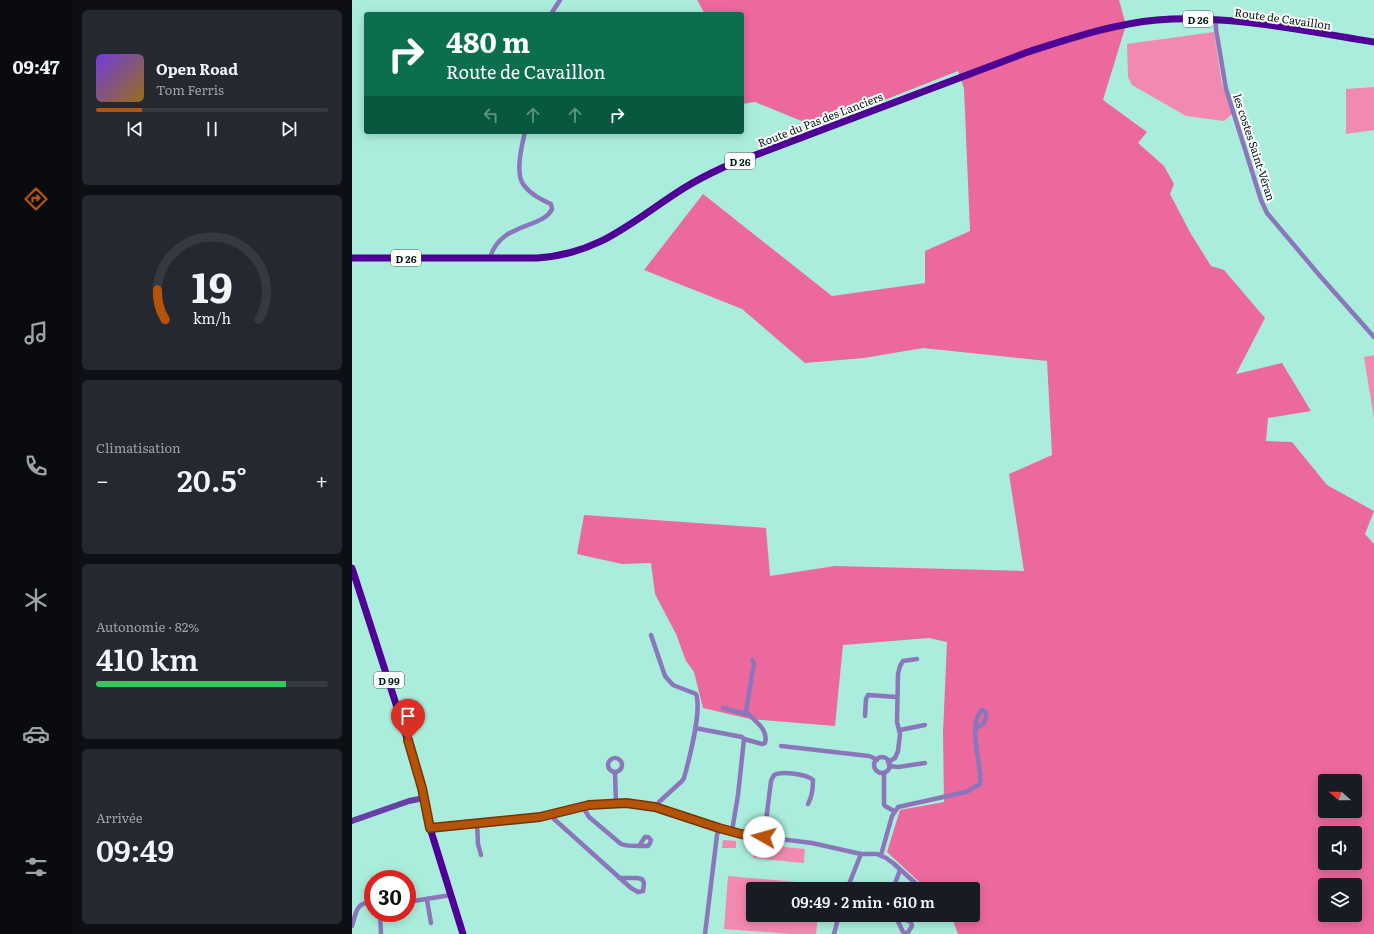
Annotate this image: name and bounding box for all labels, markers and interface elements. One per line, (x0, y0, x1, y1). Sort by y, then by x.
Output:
street label: Route de Cavaillon (1234, 3, 1332, 33)
road number: D 26 (1183, 11, 1213, 27)
text: 480 m (446, 20, 530, 62)
icon: right (380, 28, 432, 80)
text: 09:47 (12, 53, 60, 80)
text: Open Road (156, 57, 238, 80)
text: Route de Cavaillon (446, 58, 605, 85)
text: Tom Ferris (156, 80, 224, 99)
street label: Route du Pas des Lanciers (755, 88, 885, 150)
street label: les costes Saint-Véran (1230, 91, 1280, 203)
icon: left (480, 104, 502, 126)
icon: ahead (522, 104, 544, 126)
icon: ahead (564, 104, 586, 126)
icon: right (606, 104, 628, 126)
icon: previous (124, 118, 146, 140)
icon: pause (201, 118, 223, 140)
icon: next (278, 118, 300, 140)
road number: D 26 (725, 153, 755, 169)
icon: directions (22, 185, 50, 213)
road number: D 26 (391, 250, 421, 266)
text: 19 (191, 254, 233, 316)
text: km/h (193, 307, 232, 328)
icon: music (22, 319, 50, 347)
text: Climatisation (96, 438, 181, 457)
icon: phone (22, 452, 50, 480)
text: 20.5° (177, 457, 247, 501)
text: − (96, 463, 109, 496)
text: + (315, 463, 328, 496)
icon: climate (22, 586, 50, 614)
text: Autonomie · 82% (96, 617, 199, 636)
text: 410 km (96, 636, 199, 680)
road number: D 99 (374, 672, 404, 688)
pin (391, 699, 425, 740)
icon: arrive (397, 705, 419, 727)
icon: car (22, 720, 50, 748)
north arrow (1318, 774, 1362, 818)
map controls (1318, 774, 1362, 922)
text: Arrivée (96, 808, 142, 827)
position arrow (743, 816, 785, 858)
button: sound (1318, 826, 1362, 870)
text: 09:49 (96, 827, 174, 871)
icon: filters (22, 853, 50, 881)
speed limit sign: 30 (364, 870, 416, 922)
button: layers (1318, 878, 1362, 922)
text: 09:49 · 2 min · 610 m (791, 890, 935, 913)

